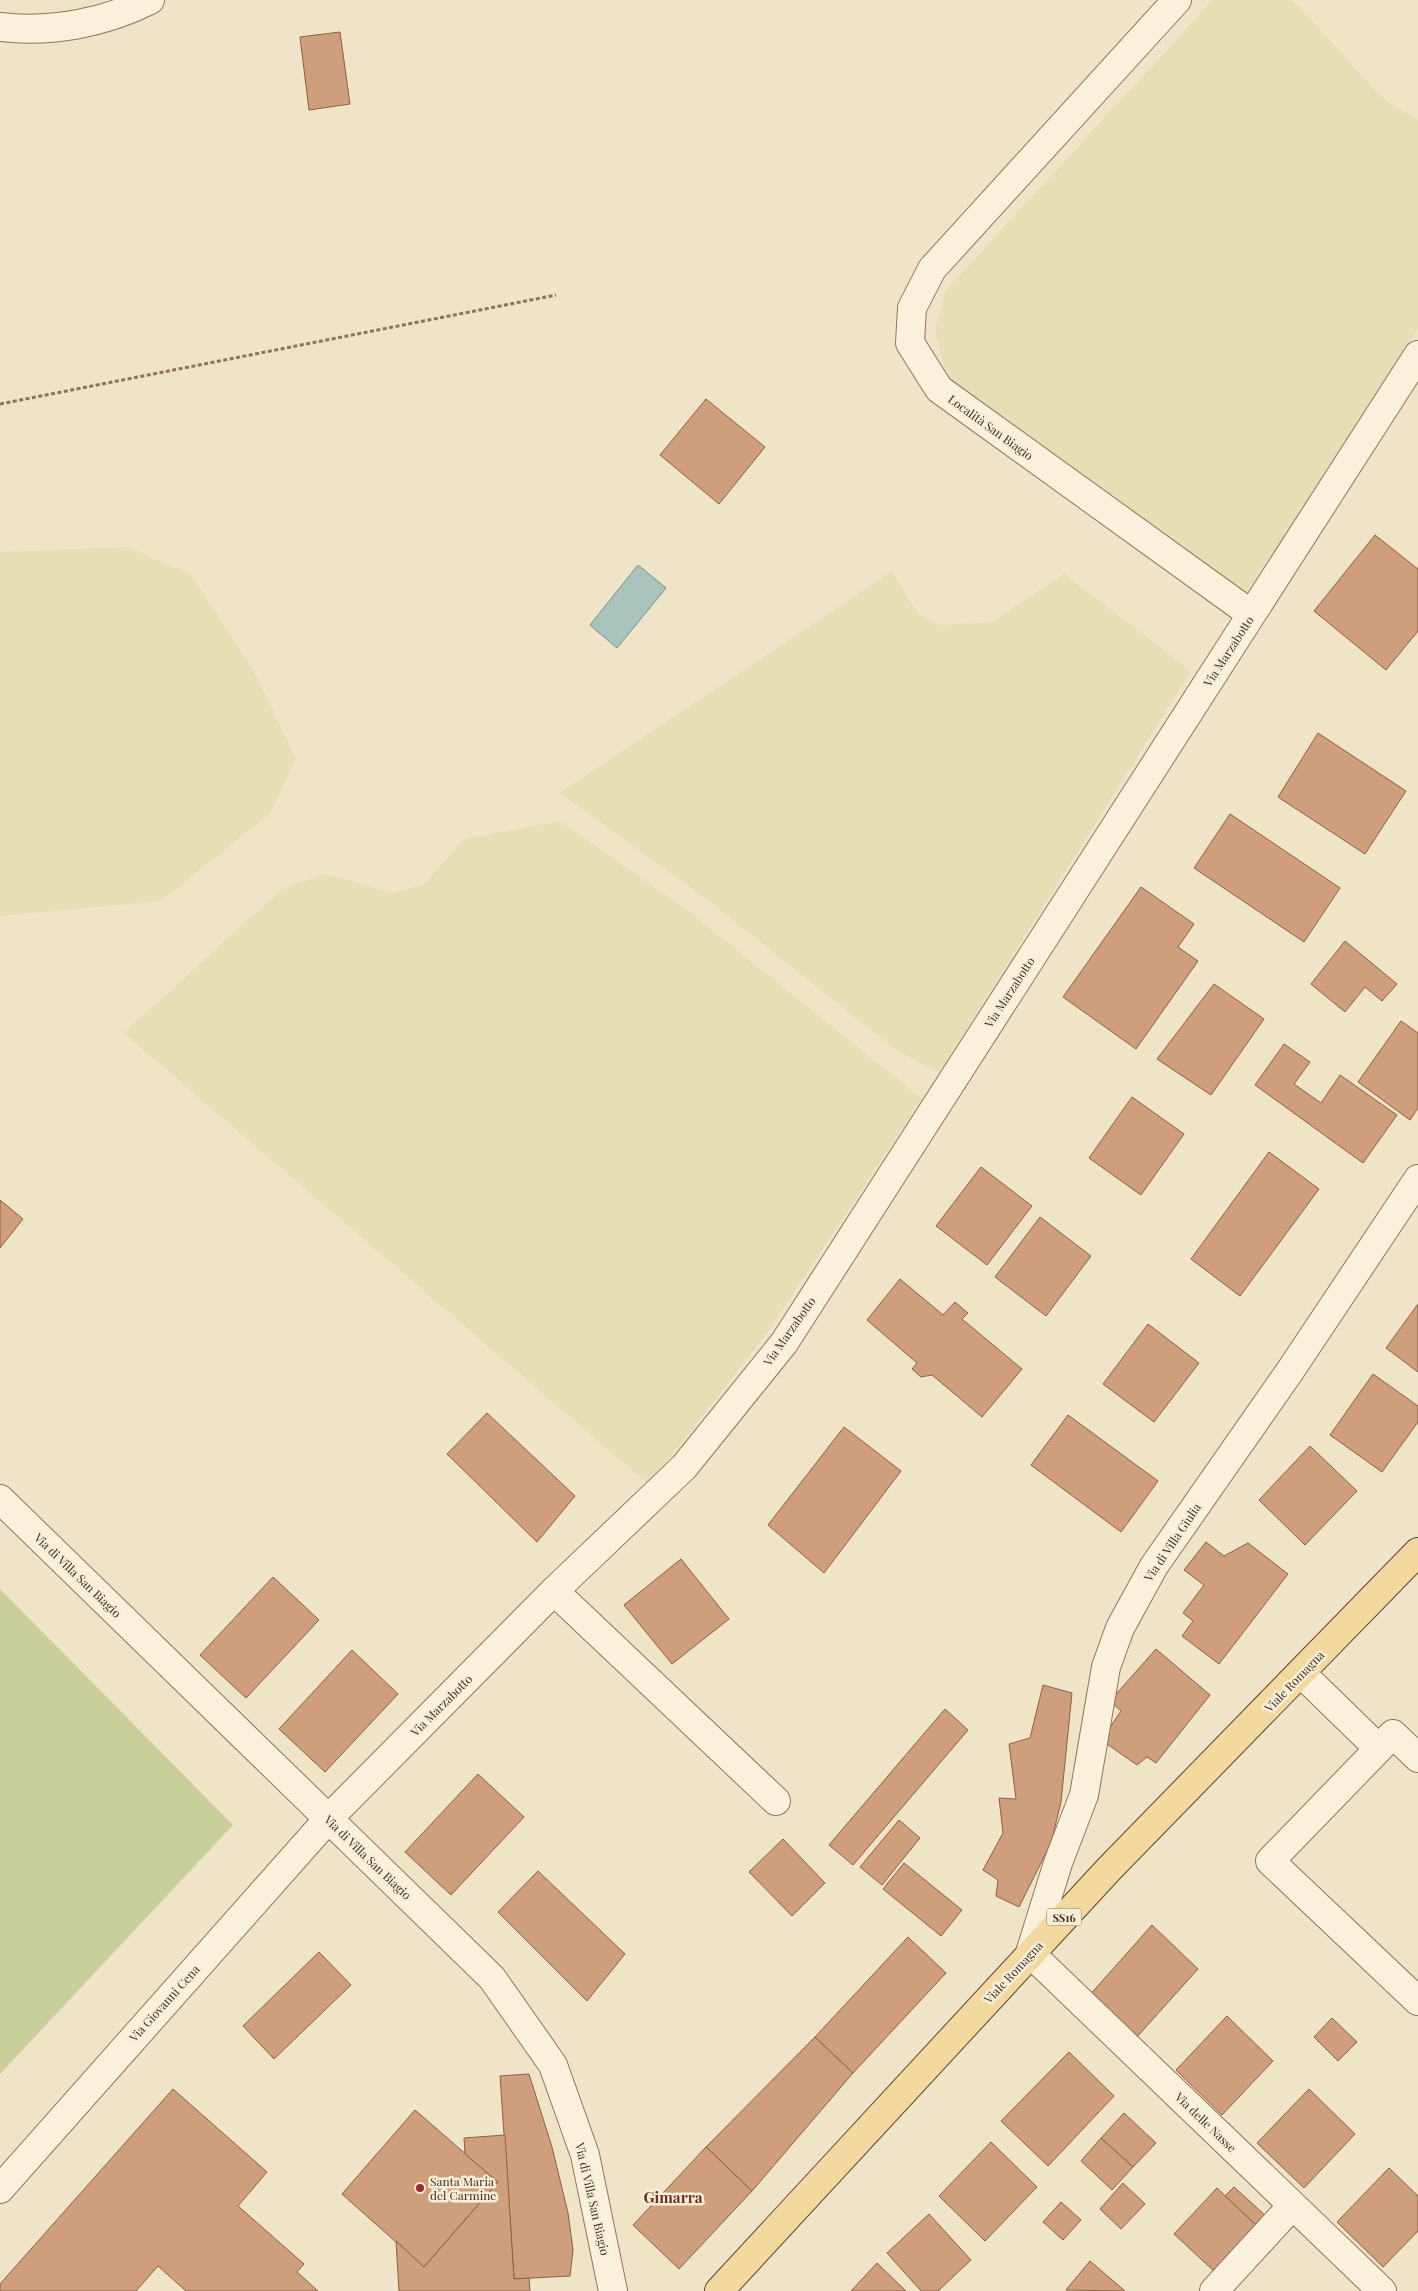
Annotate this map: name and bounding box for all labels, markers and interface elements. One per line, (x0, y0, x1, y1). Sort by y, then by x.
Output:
street label: Località San Biagio (945, 391, 1037, 464)
street label: Via Marzabotto (1199, 612, 1257, 690)
street label: Via Marzabotto (980, 953, 1038, 1031)
street label: Via Marzabotto (759, 1293, 819, 1370)
street label: Via di Villa Giulia (1139, 1500, 1204, 1585)
street label: Via di Villa San Biagio (30, 1529, 125, 1621)
street label: Viale Romagna (1260, 1647, 1327, 1716)
street label: Via Marzabotto (406, 1670, 476, 1740)
street label: Via di Villa San Biagio (320, 1811, 415, 1903)
road number: SS16 (1046, 1908, 1082, 1925)
street label: Viale Romagna (979, 1937, 1046, 2007)
street label: Via Giovanni Cena (125, 1961, 203, 2046)
street label: Via delle Nasse (1171, 2088, 1240, 2155)
street label: Via di Villa San Biagio (572, 2140, 614, 2257)
place label: Santa Maria del Carmine (430, 2173, 496, 2203)
marker: Santa Maria del Carmine (414, 2182, 426, 2194)
district label: Gimarra (644, 2187, 703, 2207)

